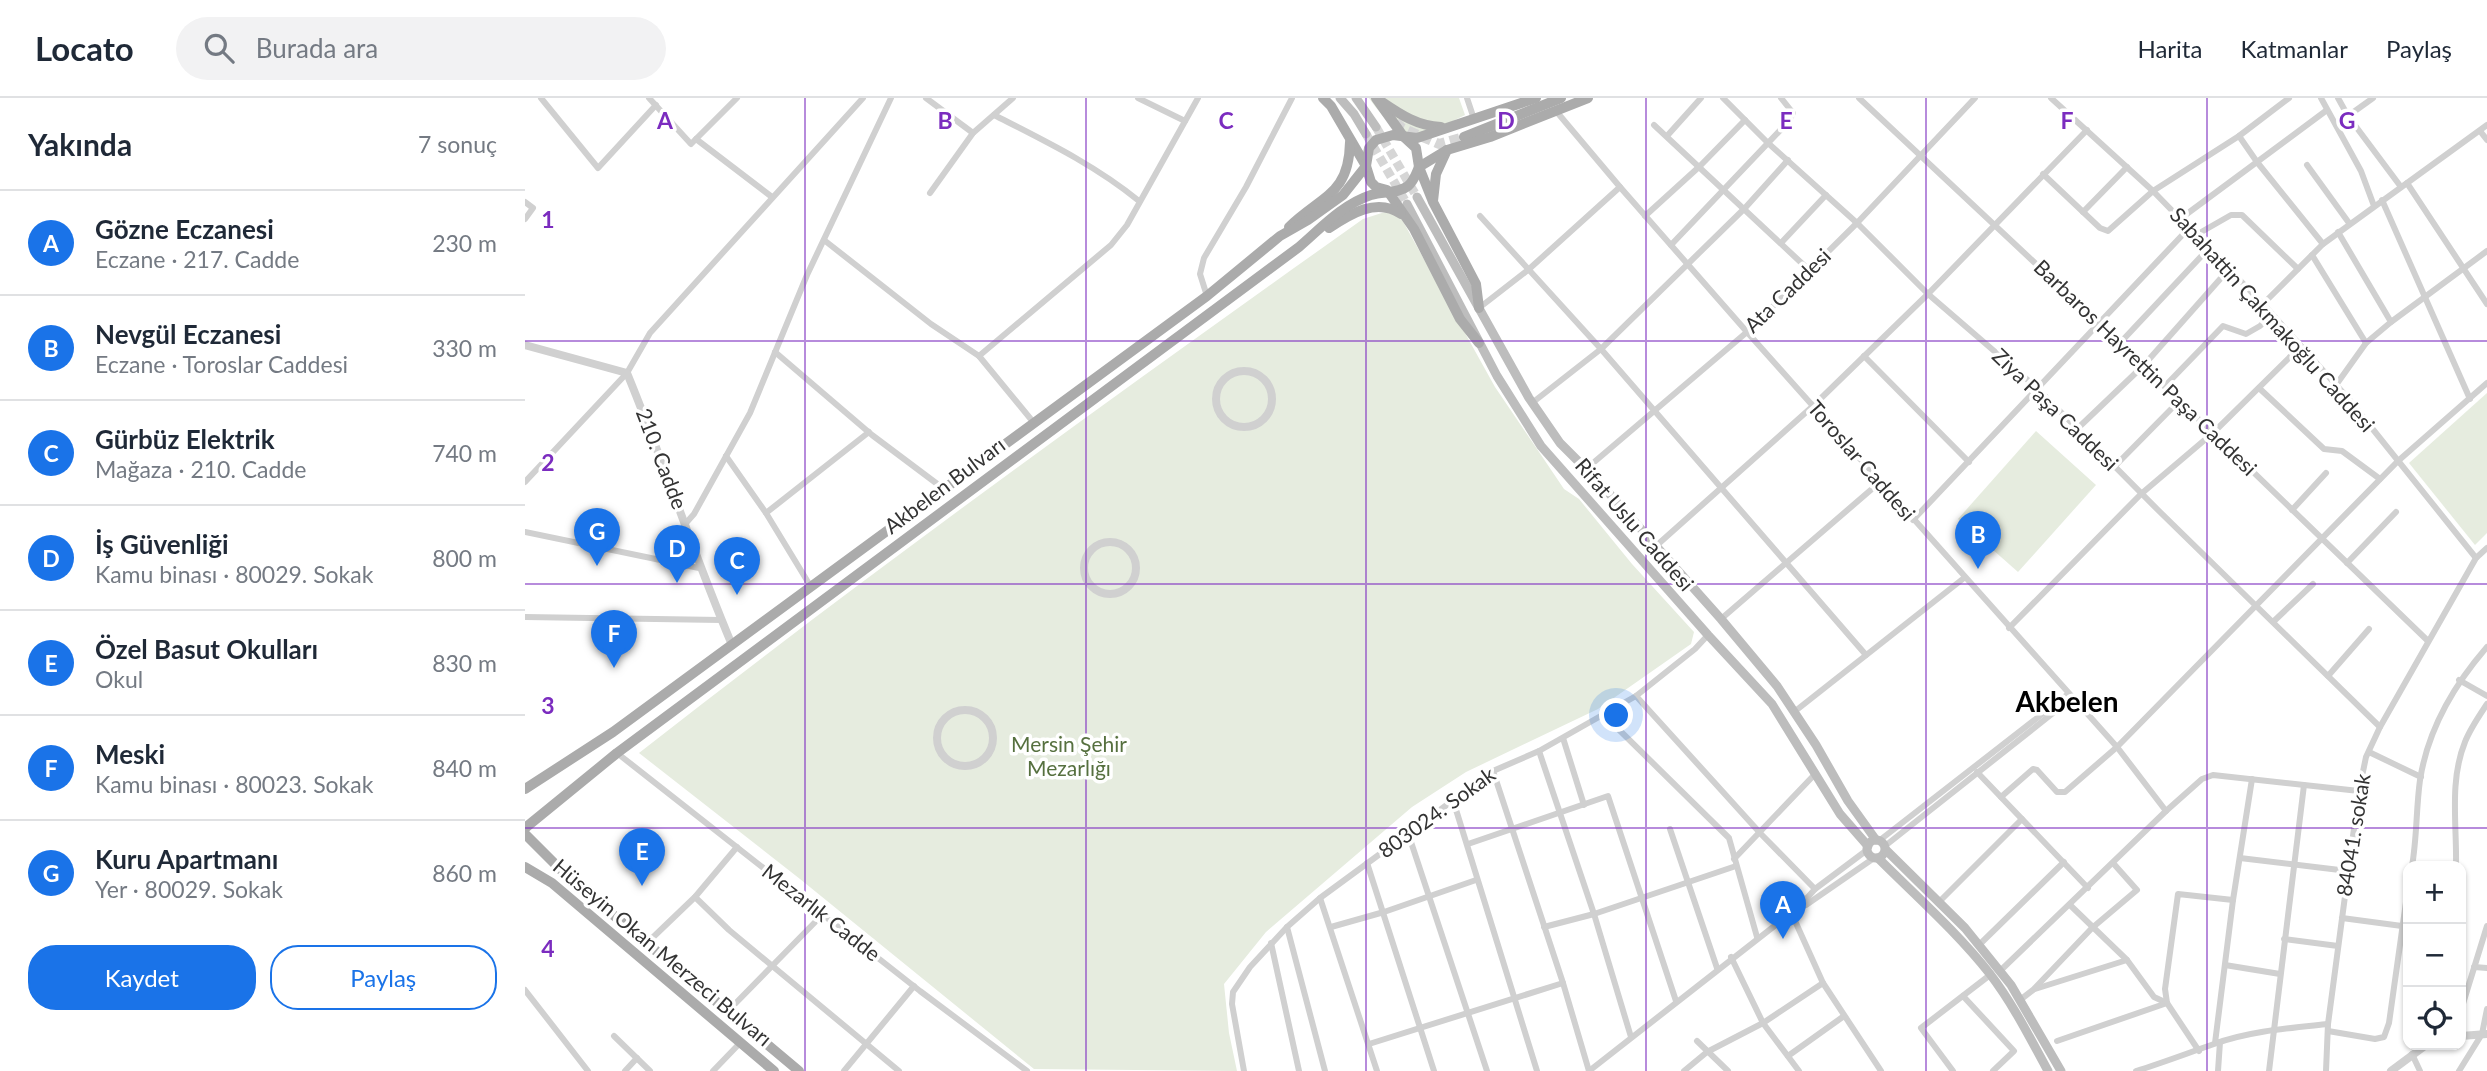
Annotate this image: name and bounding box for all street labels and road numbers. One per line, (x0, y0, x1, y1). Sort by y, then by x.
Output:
street label: Sabahattin Çakmakoğlu Caddesi (2166, 202, 2381, 436)
street label: Ata Caddesi (1739, 243, 1835, 337)
street label: Barbaros Hayrettin Paşa Caddesi (2030, 254, 2263, 480)
street label: Ziya Paşa Caddesi (1988, 343, 2124, 475)
street label: Toroslar Caddesi (1803, 395, 1921, 525)
street label: 210. Cadde (632, 405, 693, 512)
street label: Akbelen Bulvarı (879, 431, 1009, 538)
street label: Rifat Uslu Caddesi (1571, 452, 1700, 596)
street label: 803024. Sokak (1373, 761, 1500, 863)
street label: 84041. sokak (2330, 771, 2375, 898)
street label: Hüseyin Okan Merzeci Bulvarı (549, 853, 777, 1051)
street label: Mezarlık Cadde (758, 858, 886, 966)

